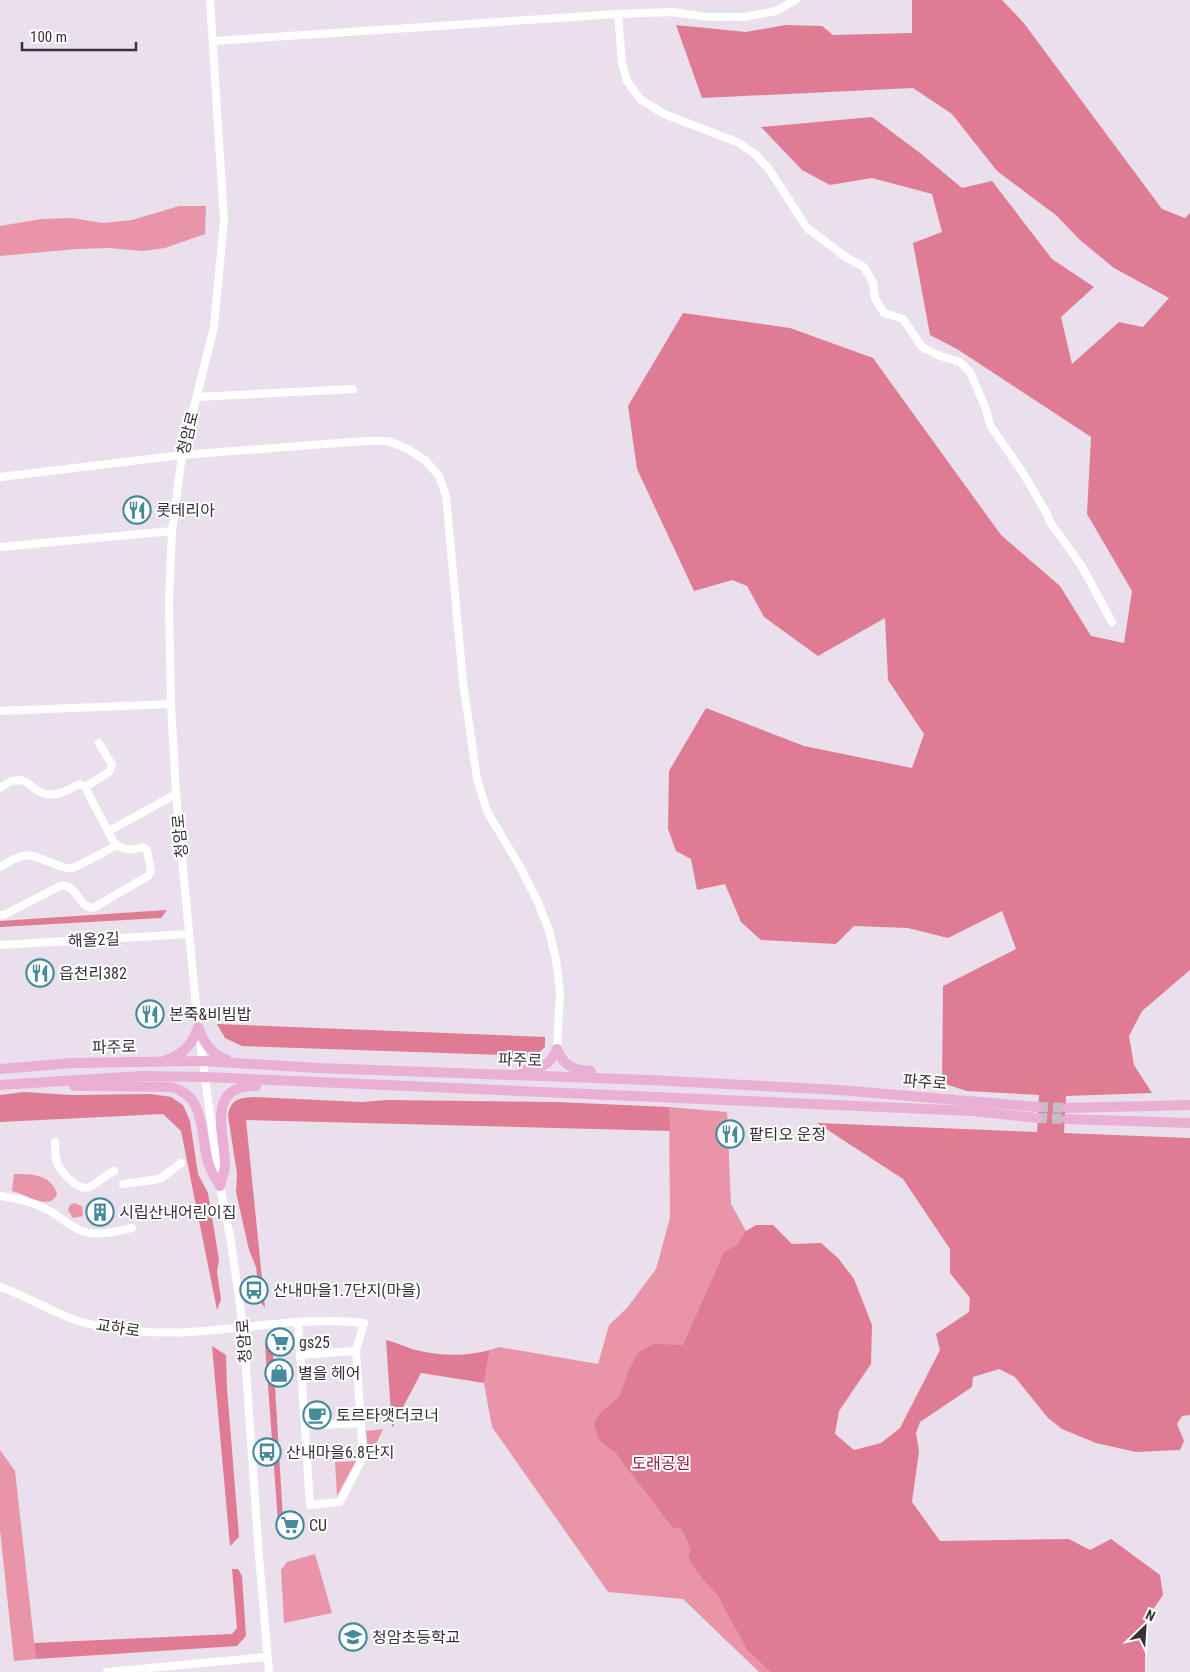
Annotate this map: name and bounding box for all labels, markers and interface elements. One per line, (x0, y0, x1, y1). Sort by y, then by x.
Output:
scale bar (22, 20, 136, 52)
text: 100 m (30, 28, 67, 46)
street label: 청암로 (173, 409, 203, 457)
restaurant icon: 롯데리아 (122, 495, 152, 525)
place label: 롯데리아 (156, 501, 215, 520)
street label: 청암로 (169, 813, 191, 859)
street label: 해올2길 (68, 929, 120, 951)
restaurant icon: 읍천리382 (25, 958, 55, 988)
place label: 읍천리382 (59, 964, 127, 983)
restaurant icon: 본죽&비빔밥 (135, 999, 165, 1029)
place label: 본죽&비빔밥 (169, 1005, 252, 1024)
street label: 파주로 (92, 1037, 137, 1057)
street label: 파주로 (498, 1050, 543, 1070)
street label: 파주로 (902, 1071, 948, 1093)
restaurant icon: 팥티오 운정 (715, 1119, 745, 1149)
place label: 팥티오 운정 (749, 1125, 826, 1144)
building icon: 시립산내어린이집 (85, 1197, 115, 1227)
place label: 시립산내어린이집 (119, 1203, 237, 1222)
bus stop icon: 산내마을1.7단지(마을) (239, 1275, 269, 1305)
place label: 산내마을1.7단지(마을) (273, 1281, 421, 1300)
street label: 교하로 (95, 1315, 142, 1341)
street label: 청암로 (233, 1318, 255, 1364)
supermarket icon: gs25 (265, 1327, 295, 1357)
place label: gs25 (299, 1333, 330, 1352)
shop icon: 별을 헤어 (264, 1358, 294, 1388)
place label: 별을 헤어 (298, 1364, 361, 1383)
cafe icon: 토르타앳더코너 (302, 1400, 332, 1430)
place label: 토르타앳더코너 (336, 1406, 439, 1425)
bus stop icon: 산내마을6.8단지 (252, 1437, 282, 1467)
place label: 산내마을6.8단지 (286, 1443, 394, 1462)
park label: 도래공원 (632, 1454, 690, 1473)
supermarket icon: CU (275, 1510, 305, 1540)
place label: CU (309, 1516, 327, 1535)
north arrow (1120, 1602, 1170, 1652)
text: N (1143, 1606, 1158, 1624)
school or university icon: 청암초등학교 (338, 1622, 368, 1652)
place label: 청암초등학교 (372, 1628, 460, 1647)

